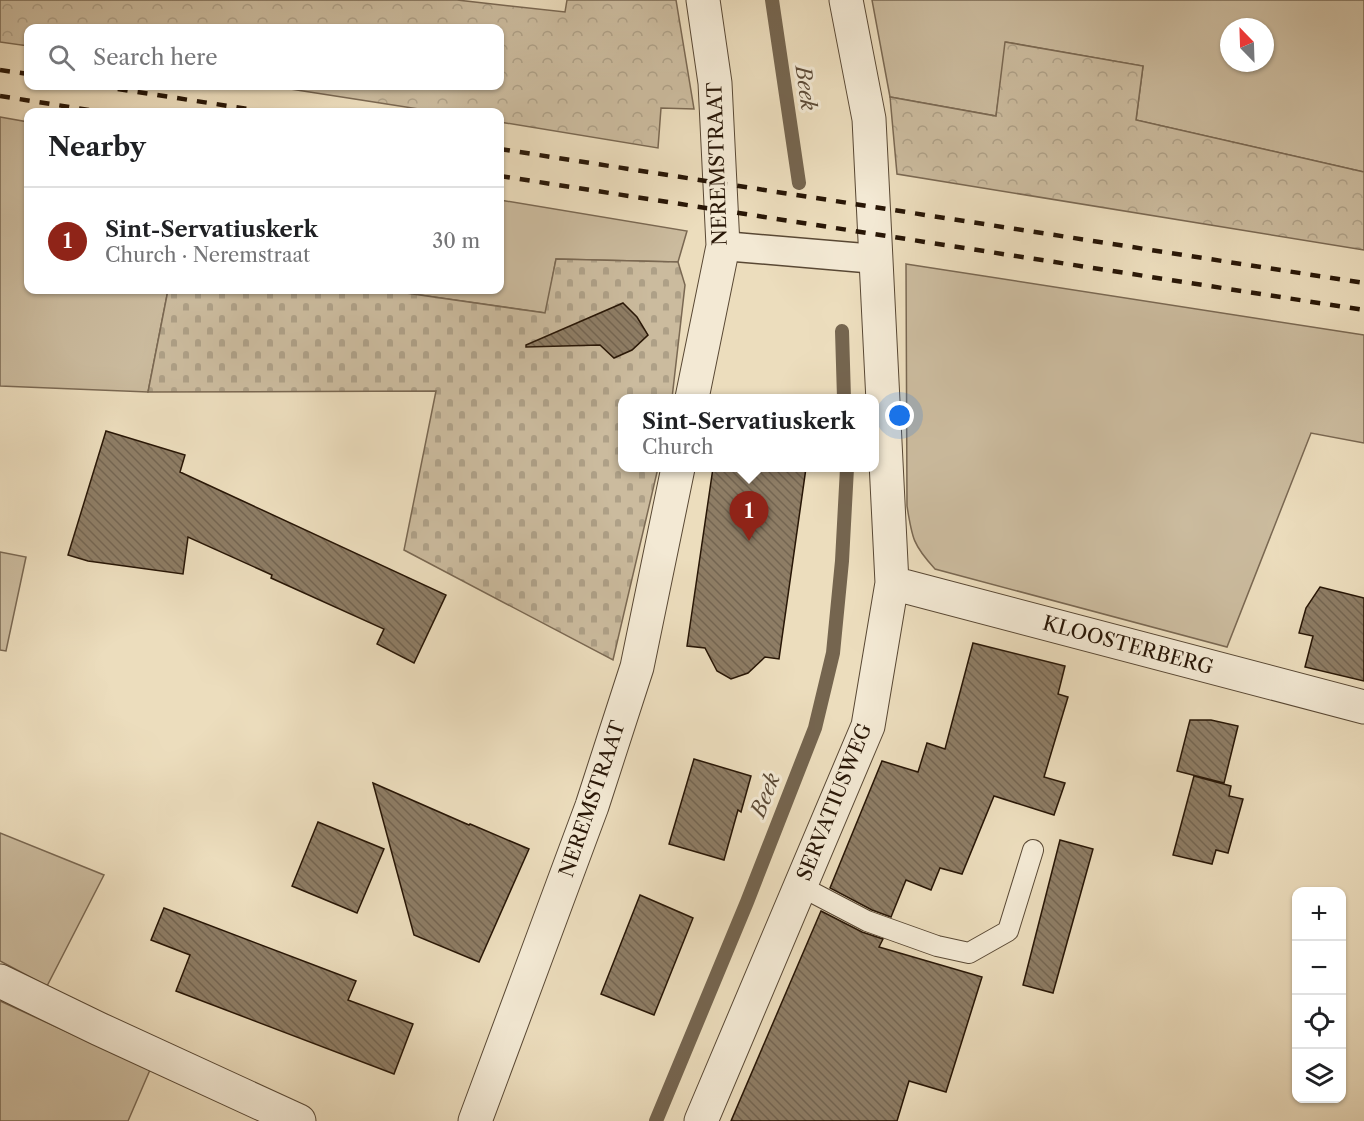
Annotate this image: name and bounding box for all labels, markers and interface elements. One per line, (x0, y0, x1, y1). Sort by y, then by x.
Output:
north arrow (1220, 18, 1274, 72)
search box (24, 24, 504, 90)
icon: search (45, 41, 78, 74)
text: Search here (93, 44, 218, 71)
water label: Beek (790, 62, 822, 112)
street label: NEREMSTRAAT (702, 82, 732, 246)
text: Nearby (48, 131, 146, 163)
text: Sint-Servatiuskerk (105, 216, 318, 243)
text: 1 (63, 229, 72, 253)
text: 30 m (432, 229, 480, 253)
text: Church · Neremstraat (105, 243, 310, 267)
popup (618, 394, 879, 472)
your location (885, 401, 914, 430)
text: Sint-Servatiuskerk (642, 408, 855, 435)
text: Church (642, 435, 713, 459)
pin: 1 (730, 492, 768, 541)
street label: KLOOSTERBERG (1040, 611, 1216, 679)
street label: NEREMSTRAAT (554, 718, 630, 880)
street label: SERVATIUSWEG (792, 720, 876, 884)
water label: Beek (744, 769, 785, 822)
map controls (1292, 887, 1346, 1103)
button: + (1292, 887, 1346, 941)
button: − (1292, 941, 1346, 995)
button: locate (1292, 995, 1346, 1049)
button: layers (1292, 1049, 1346, 1103)

